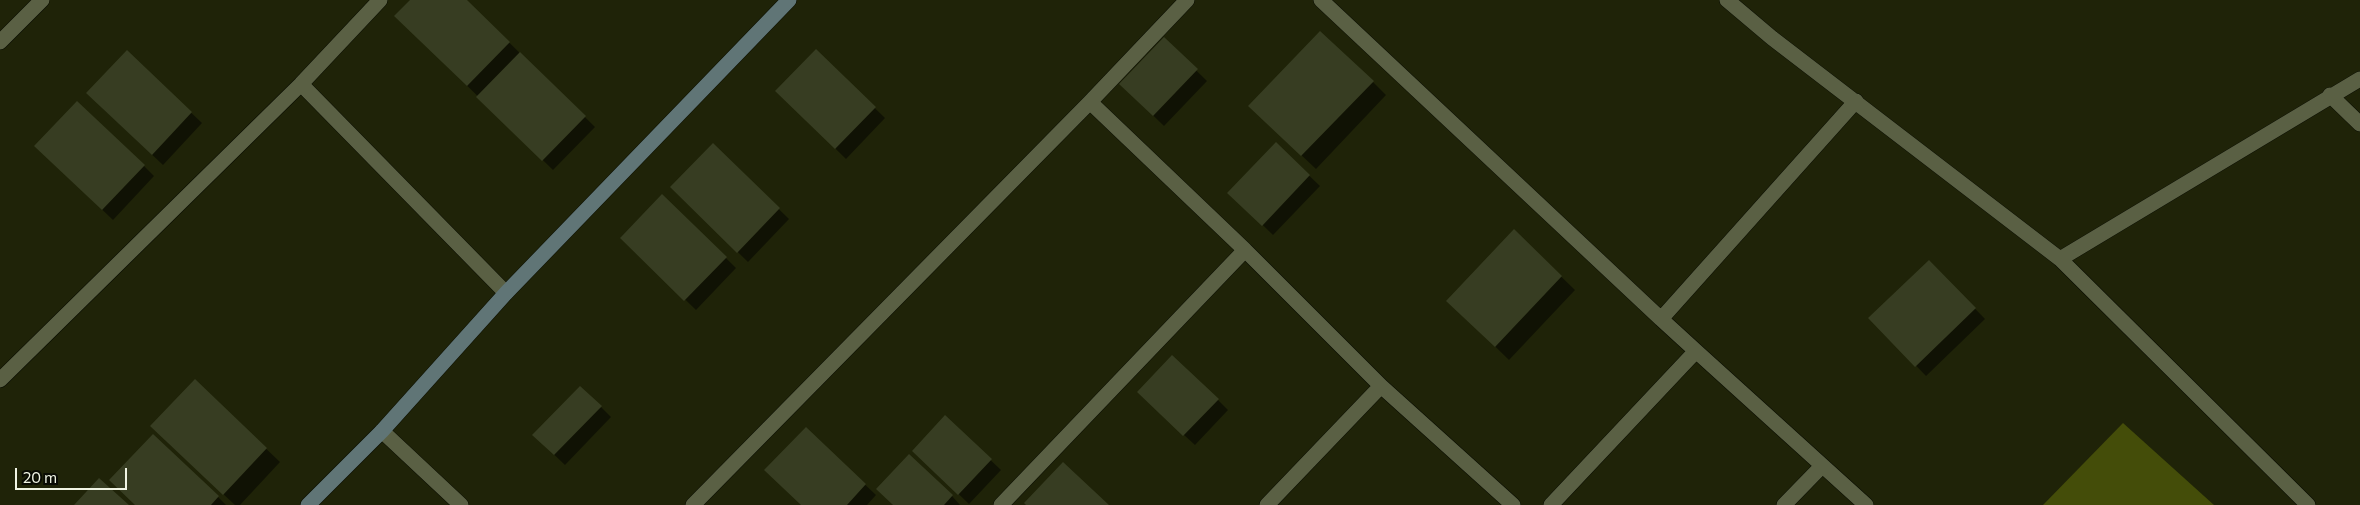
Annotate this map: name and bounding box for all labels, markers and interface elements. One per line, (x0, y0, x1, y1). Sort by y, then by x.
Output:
scale bar (18, 458, 130, 490)
text: 20 m (23, 468, 57, 486)

